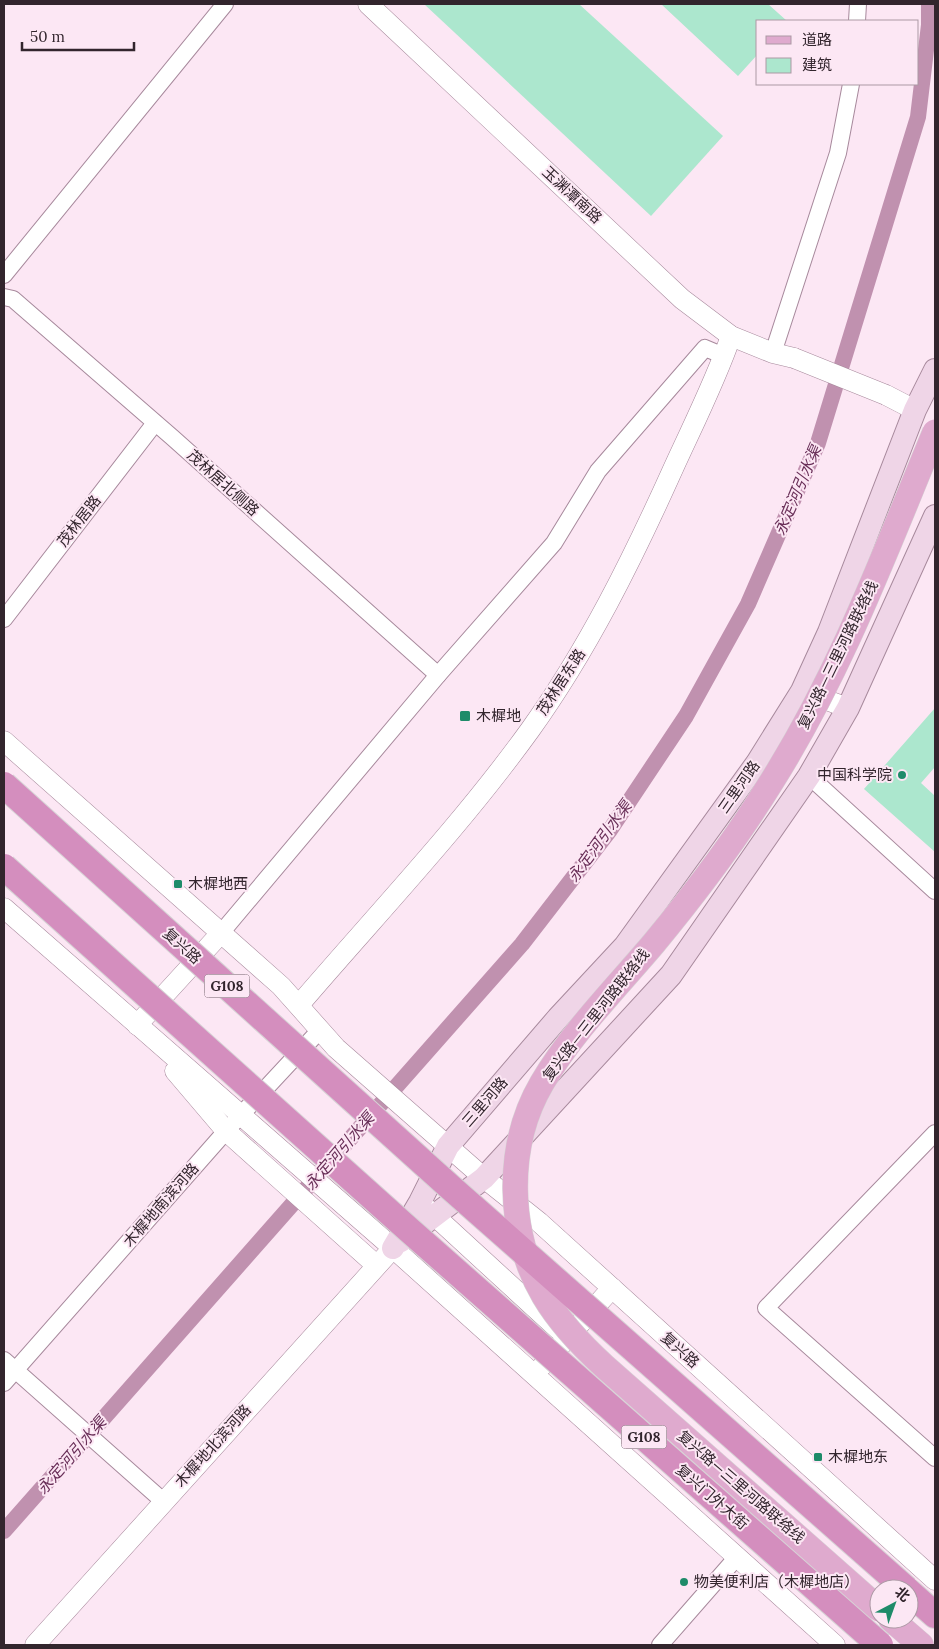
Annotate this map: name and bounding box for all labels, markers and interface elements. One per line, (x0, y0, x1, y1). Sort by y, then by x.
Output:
scale bar (22, 20, 135, 52)
legend (756, 20, 919, 85)
text: 50 m (30, 27, 65, 46)
text: 道路 (802, 30, 832, 49)
text: 建筑 (802, 55, 832, 74)
street label: 玉渊潭南路 (538, 162, 606, 227)
water label: 永定河引水渠 (769, 440, 826, 538)
street label: 茂林居北侧路 (184, 445, 263, 520)
street label: 茂林居路 (53, 491, 105, 550)
street label: 复兴路—三里河路联络线 (793, 578, 882, 732)
street label: 茂林居东路 (532, 645, 589, 718)
place label: 木樨地 (476, 706, 521, 725)
marker: 木樨地 (458, 709, 472, 723)
street label: 三里河路 (714, 757, 764, 817)
place label: 中国科学院 (817, 765, 892, 784)
marker: 中国科学院 (896, 769, 908, 781)
water label: 永定河引水渠 (563, 795, 636, 886)
place label: 木樨地西 (188, 874, 248, 893)
marker: 木樨地西 (172, 878, 184, 890)
street label: 复兴路 (159, 924, 205, 968)
street label: 复兴路—三里河路联络线 (538, 945, 653, 1085)
road number: G108 (204, 974, 250, 998)
street label: 三里河路 (458, 1073, 511, 1131)
water label: 永定河引水渠 (300, 1107, 379, 1194)
street label: 木樨地南滨河路 (119, 1159, 202, 1251)
street label: 复兴路 (657, 1328, 703, 1372)
street label: 木樨地北滨河路 (170, 1400, 255, 1491)
water label: 永定河引水渠 (32, 1411, 111, 1498)
road number: G108 (622, 1425, 666, 1448)
street label: 复兴路—三里河路联络线 (674, 1426, 809, 1547)
place label: 木樨地东 (828, 1447, 888, 1466)
marker: 木樨地东 (812, 1451, 824, 1463)
street label: 复兴门外大街 (672, 1460, 753, 1533)
place label: 物美便利店（木樨地店） (694, 1572, 859, 1591)
marker: 物美便利店（木樨地店） (678, 1576, 690, 1588)
north arrow (869, 1579, 919, 1629)
text: 北 (891, 1583, 914, 1606)

